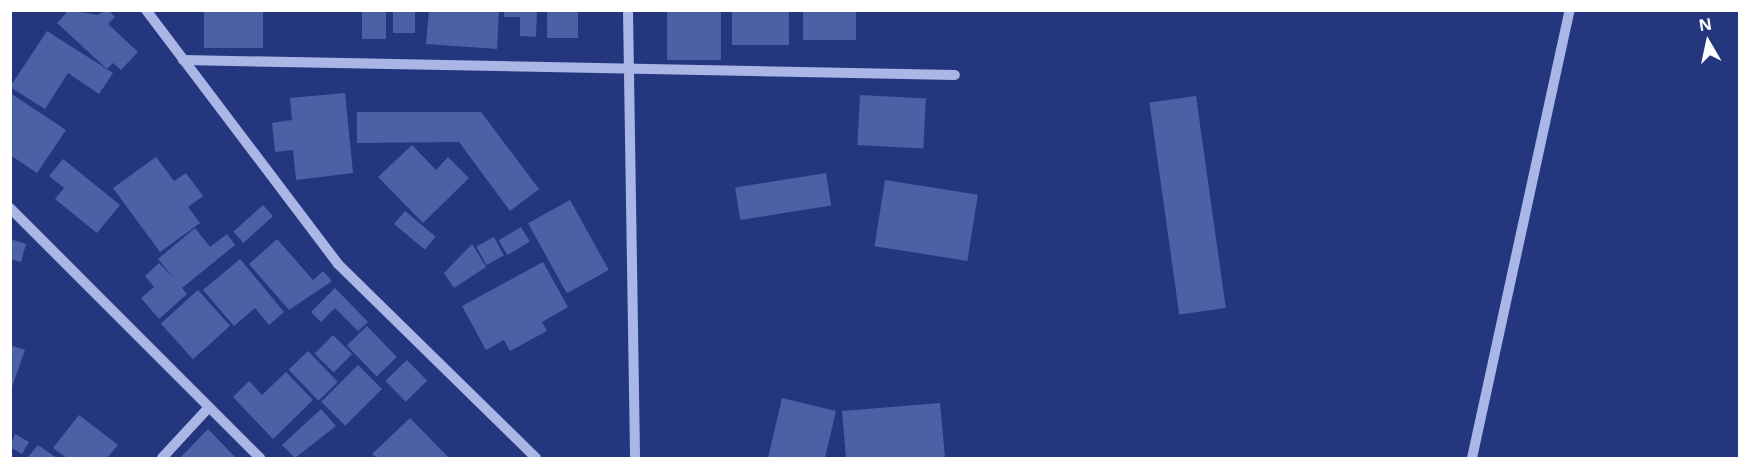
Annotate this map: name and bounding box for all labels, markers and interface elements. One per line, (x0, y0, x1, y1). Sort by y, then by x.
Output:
north arrow (1678, 12, 1738, 72)
text: N (1697, 12, 1713, 36)

